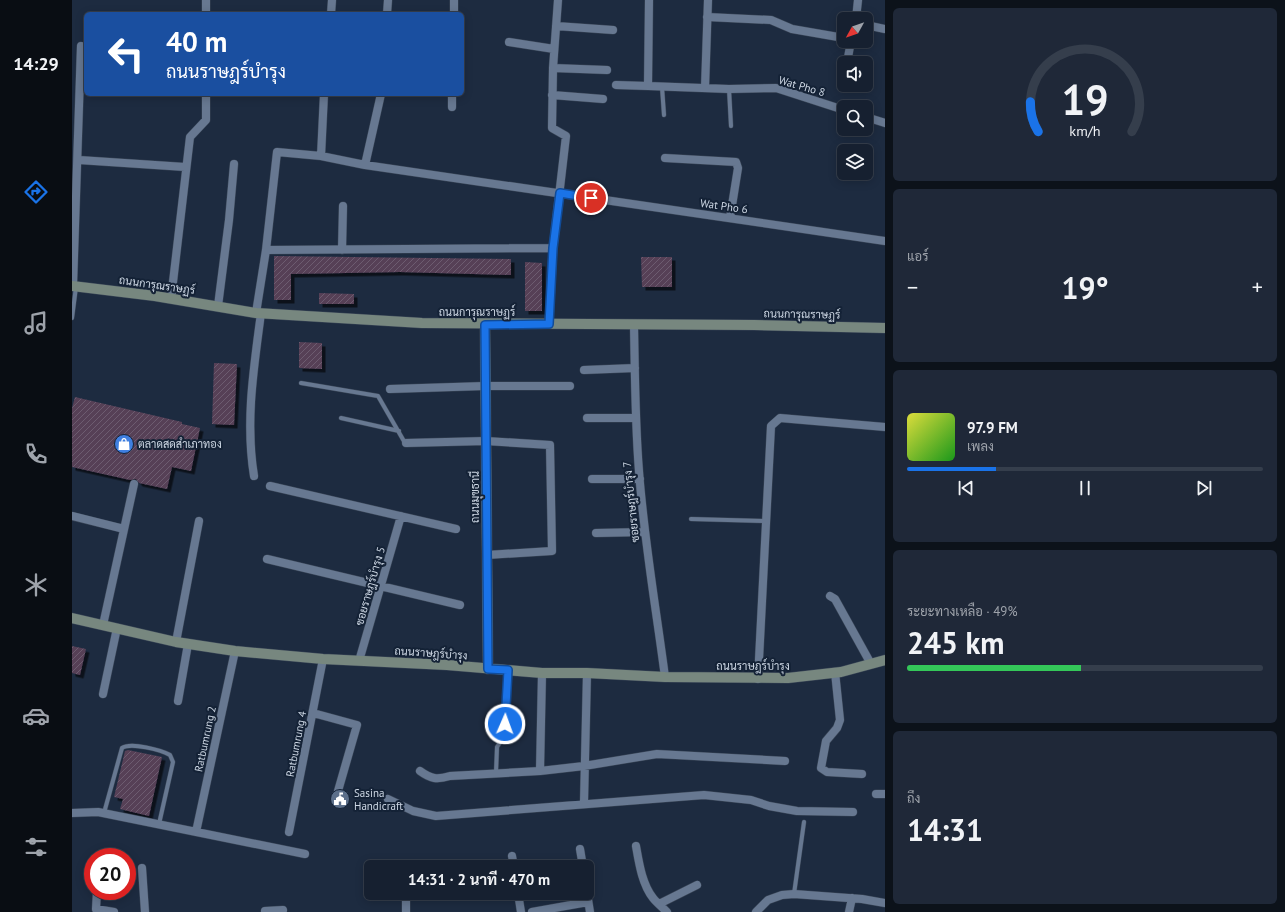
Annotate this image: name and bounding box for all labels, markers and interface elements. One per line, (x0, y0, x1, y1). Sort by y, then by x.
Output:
north arrow (837, 12, 873, 48)
map controls (837, 12, 873, 180)
text: 40 m (166, 23, 227, 60)
icon: left (100, 28, 152, 80)
text: 14:29 (13, 52, 59, 75)
button: sound (837, 56, 873, 92)
text: ถนนราษฎร์บำรุง (166, 60, 286, 83)
street label: Wat Pho 8 (777, 73, 827, 99)
text: 19 (1061, 73, 1109, 126)
button: search (837, 100, 873, 136)
text: km/h (1069, 121, 1101, 140)
button: layers (837, 144, 873, 180)
icon: directions (22, 178, 50, 206)
pin (574, 181, 608, 215)
icon: arrive (580, 187, 602, 209)
street label: Wat Pho 6 (699, 196, 749, 216)
text: แอร์ (907, 248, 928, 265)
text: 19° (1061, 268, 1109, 307)
street label: ถนนการุณราษฏร์ (118, 272, 196, 299)
text: − (907, 273, 918, 301)
text: + (1252, 273, 1263, 301)
street label: ถนนการุณราษฏร์ (439, 304, 515, 321)
street label: ถนนการุณราษฏร์ (763, 305, 840, 324)
icon: music (22, 309, 50, 337)
text: 97.9 FM (967, 418, 1018, 437)
shop icon: ตลาดสดสำเภาทอง (113, 433, 135, 455)
place label: ตลาดสดสำเภาทอง (138, 437, 222, 451)
text: เพลง (967, 438, 994, 455)
icon: phone (22, 440, 50, 468)
street label: ซอยราษฎร์บำรุง 7 (619, 461, 644, 543)
street label: ถนนมุขธานี (467, 471, 484, 523)
icon: previous (955, 477, 977, 499)
icon: pause (1074, 477, 1096, 499)
icon: next (1193, 477, 1215, 499)
street label: ซอยราษฎร์บำรุง 5 (351, 545, 390, 628)
icon: climate (22, 571, 50, 599)
text: ระยะทางเหลือ · 49% (907, 603, 1017, 620)
text: 245 km (907, 623, 1005, 662)
street label: ถนนราษฎร์บำรุง (394, 642, 468, 665)
street label: ถนนราษฎร์บำรุง (716, 658, 790, 675)
icon: car (22, 702, 50, 730)
position arrow (484, 703, 526, 745)
street label: Ratbumrung 2 (191, 705, 219, 773)
street label: Ratbumrung 4 (283, 710, 309, 778)
place label: Sasina Handicraft (354, 786, 403, 813)
public building icon: Sasina Handicraft (329, 788, 351, 810)
text: ถึง (907, 790, 920, 807)
text: 14:31 (907, 810, 983, 849)
icon: filters (22, 833, 50, 861)
speed limit sign: 20 (84, 848, 136, 900)
text: 14:31 · 2 นาที · 470 m (408, 870, 550, 889)

